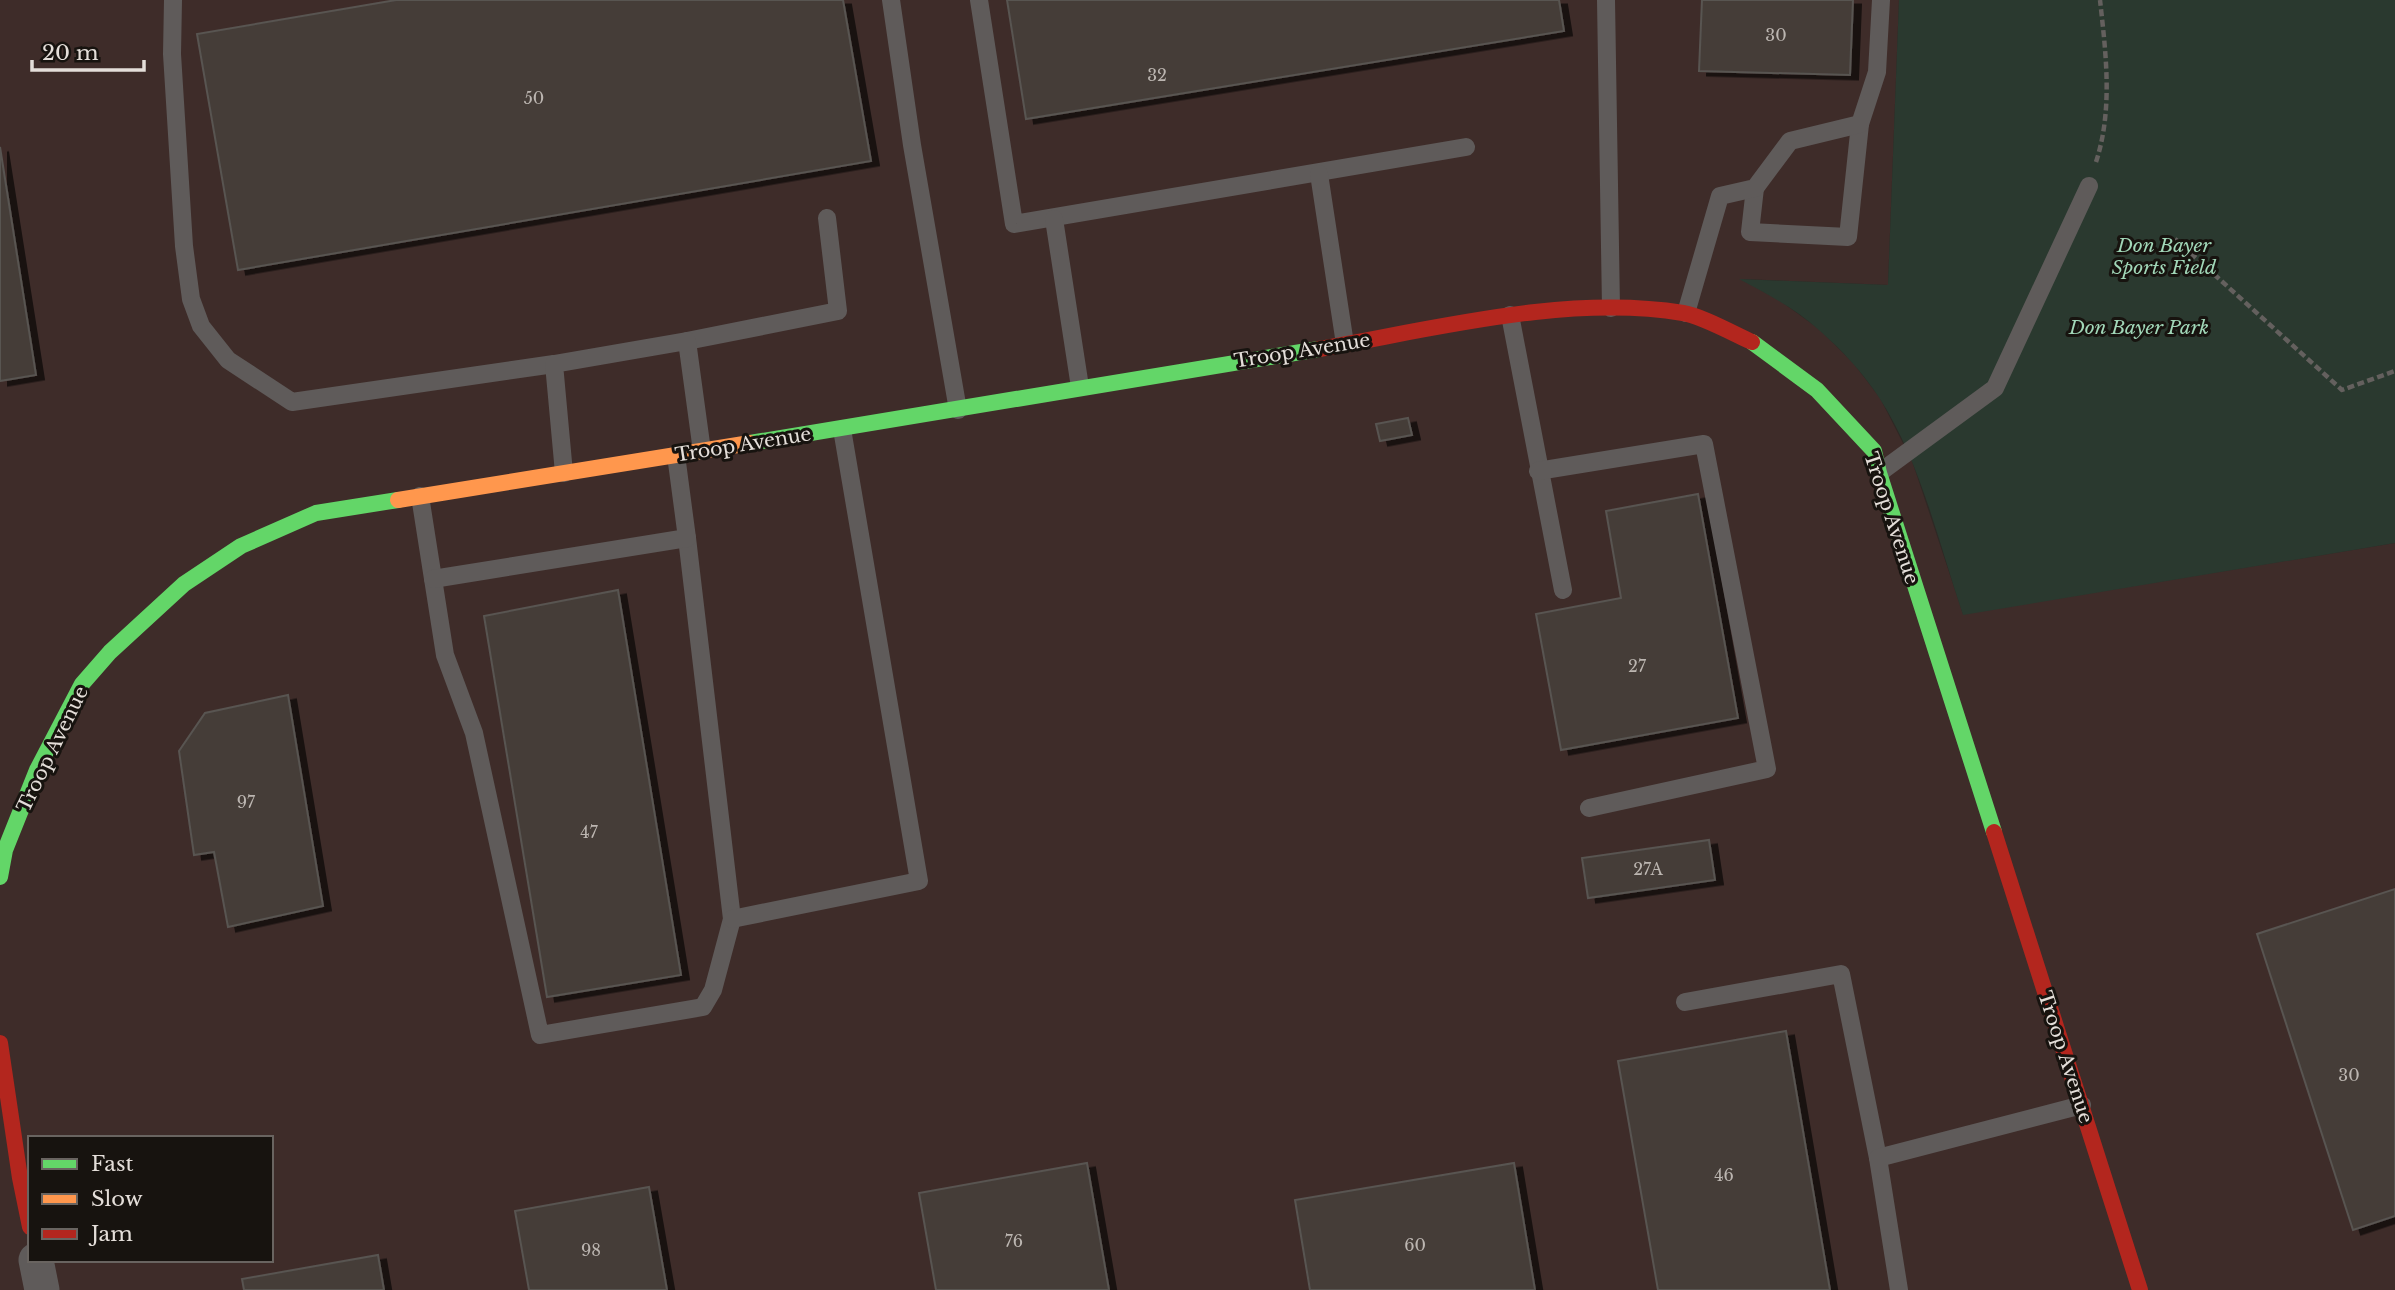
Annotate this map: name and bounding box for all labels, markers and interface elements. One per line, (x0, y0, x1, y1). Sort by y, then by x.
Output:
house number: 30 (1765, 25, 1787, 45)
scale bar (32, 28, 144, 72)
text: 20 m (42, 40, 99, 66)
house number: 32 (1147, 65, 1167, 85)
house number: 50 (524, 88, 544, 108)
park label: Don Bayer Sports Field (2112, 234, 2217, 279)
park label: Don Bayer Park (2068, 316, 2209, 339)
street label: Troop Avenue (1232, 328, 1372, 373)
street label: Troop Avenue (673, 422, 813, 467)
street label: Troop Avenue (1859, 449, 1924, 587)
house number: 27 (1628, 656, 1647, 676)
street label: Troop Avenue (12, 682, 93, 816)
house number: 97 (237, 792, 256, 812)
house number: 47 (580, 822, 599, 842)
house number: 27A (1633, 859, 1663, 879)
street label: Troop Avenue (2033, 988, 2098, 1126)
house number: 30 (2338, 1065, 2360, 1085)
legend (28, 1136, 273, 1262)
text: Fast (91, 1151, 133, 1177)
house number: 46 (1714, 1165, 1734, 1185)
text: Slow (91, 1186, 143, 1212)
text: Jam (88, 1221, 133, 1247)
house number: 76 (1005, 1231, 1023, 1251)
house number: 60 (1404, 1235, 1426, 1255)
house number: 98 (581, 1240, 601, 1260)

